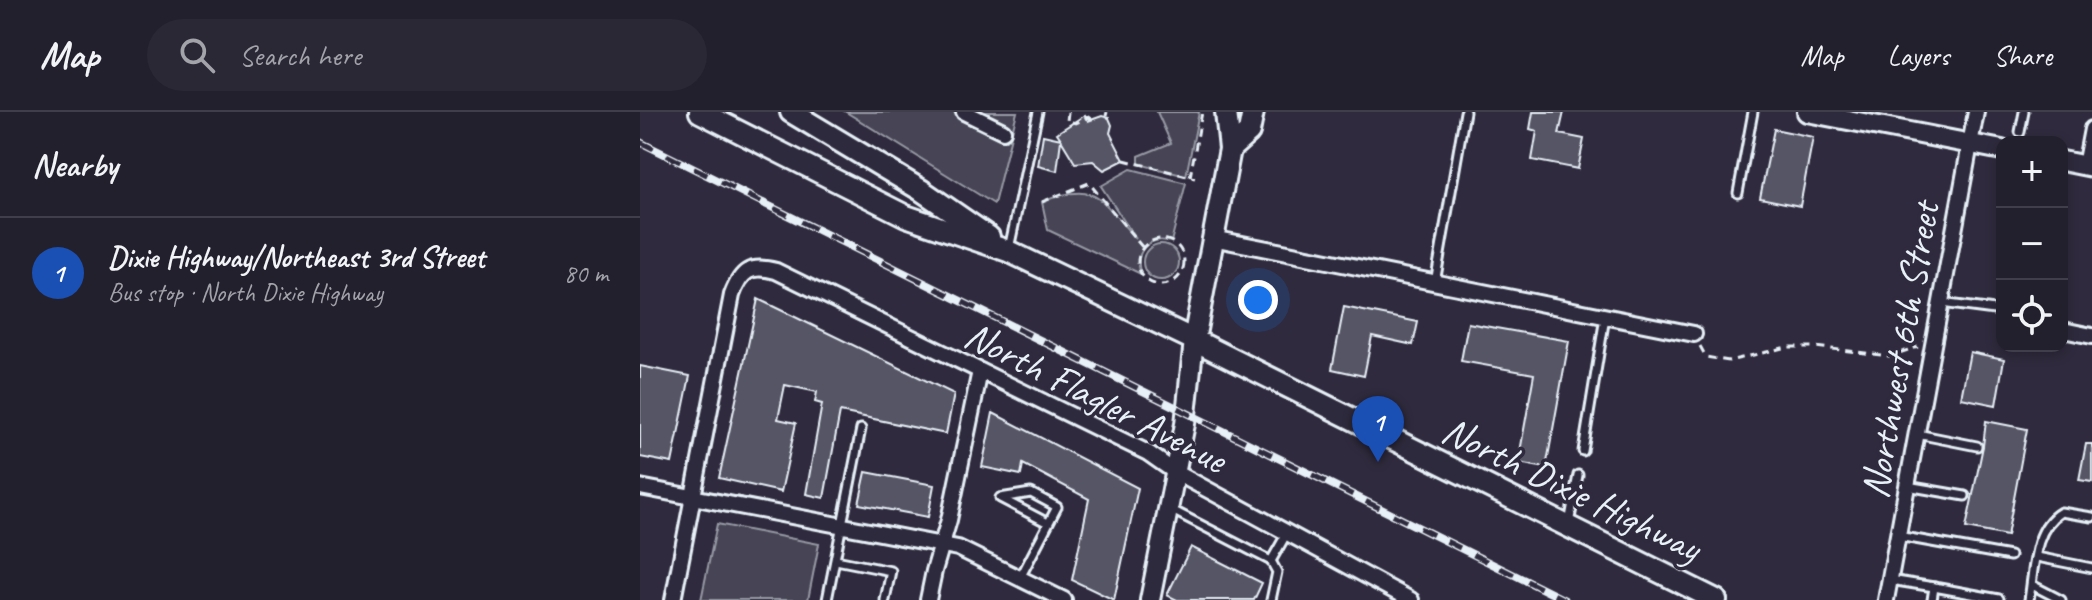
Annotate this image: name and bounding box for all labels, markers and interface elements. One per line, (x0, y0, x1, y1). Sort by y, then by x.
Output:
search box (147, 19, 707, 91)
text: Map (40, 32, 99, 79)
icon: search (175, 33, 219, 77)
text: Search here (239, 36, 361, 74)
text: Map (1801, 38, 1844, 73)
text: Layers (1888, 38, 1949, 73)
text: Share (1993, 38, 2052, 73)
map controls (1996, 136, 2068, 352)
button: + (1996, 136, 2068, 208)
text: Nearby (32, 143, 118, 186)
street label: Northwest 6th Street (1849, 195, 1951, 502)
button: − (1996, 208, 2068, 280)
text: Dixie Highway/Northeast 3rd Street (108, 238, 485, 276)
text: 1 (52, 257, 64, 290)
text: 80 m (564, 257, 608, 290)
text: Bus stop · North Dixie Highway (108, 276, 383, 309)
your location (1238, 280, 1278, 320)
button: locate (1996, 280, 2068, 352)
street label: North Flagler Avenue (957, 310, 1237, 486)
pin: 1 (1352, 396, 1404, 462)
street label: North Dixie Highway (1434, 405, 1711, 574)

